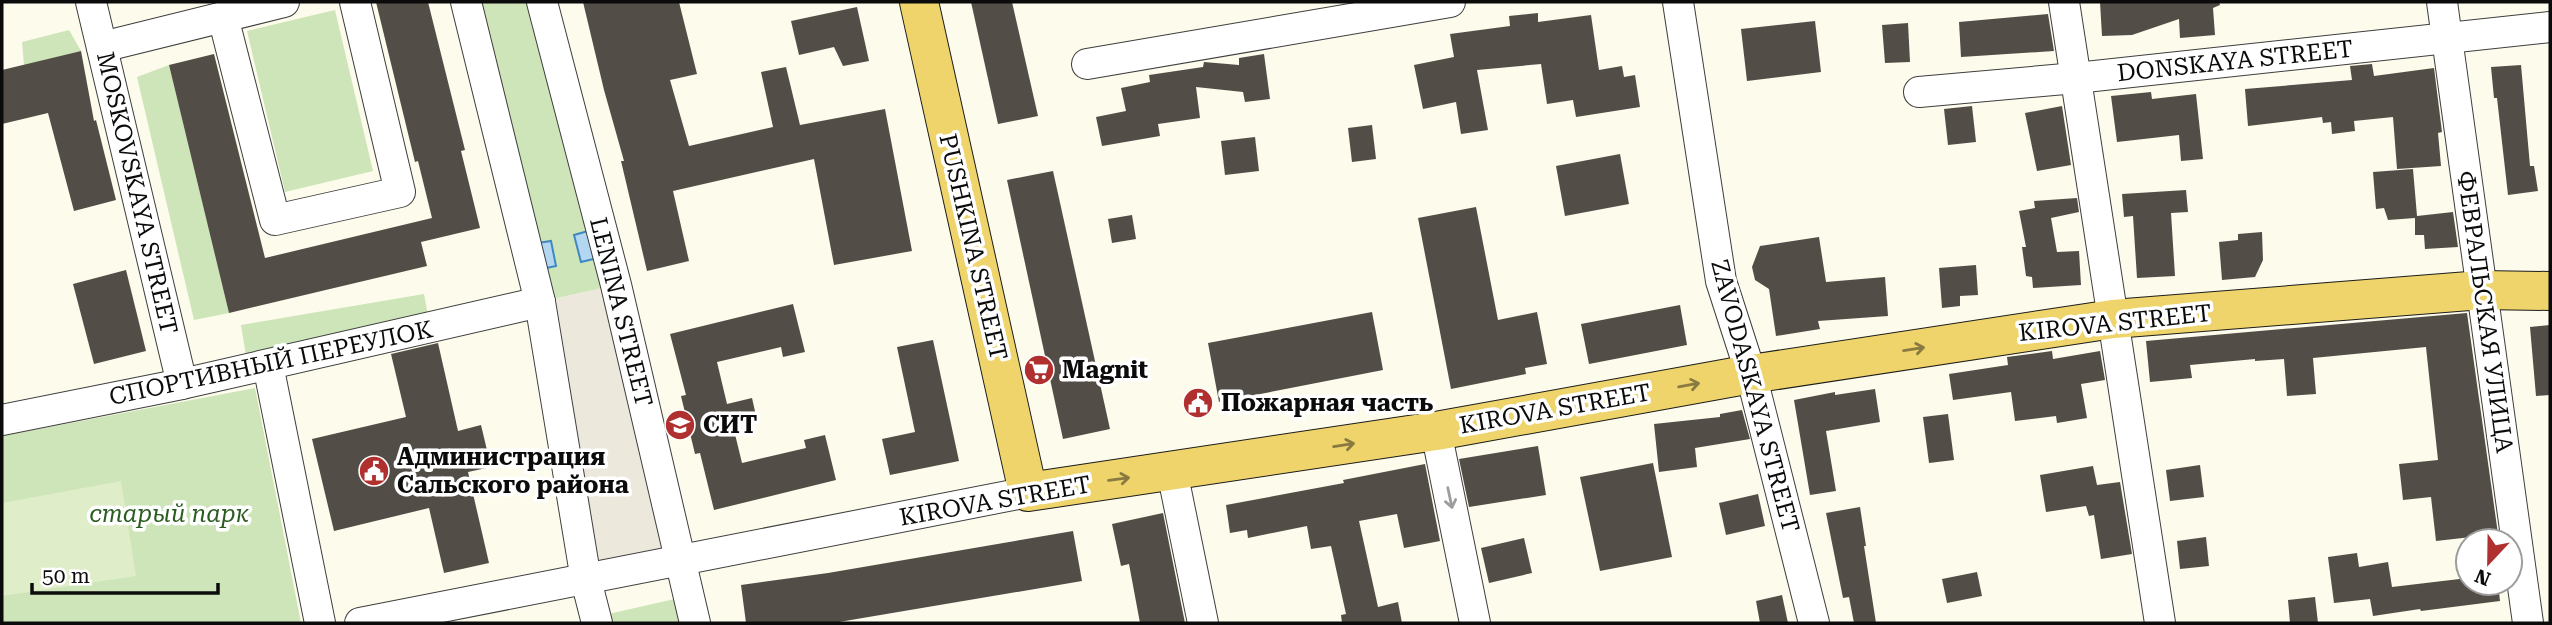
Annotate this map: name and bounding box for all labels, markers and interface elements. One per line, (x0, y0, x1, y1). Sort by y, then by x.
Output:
street label: DONSKAYA STREET (2116, 35, 2354, 87)
street label: MOSKOVSKAYA STREET (91, 49, 183, 337)
street label: PUSHKINA STREET (933, 131, 1013, 363)
street label: ФЕВРАЛЬСКАЯ УЛИЦА (2451, 169, 2519, 455)
street label: LENINA STREET (584, 214, 658, 410)
street label: ZAVODASKAYA STREET (1705, 257, 1805, 535)
street label: KIROVA STREET (2017, 299, 2213, 347)
street label: СПОРТИВНЫЙ ПЕРЕУЛОК (106, 314, 436, 411)
one-way arrow (1902, 342, 1925, 355)
supermarket icon: Magnit (1022, 353, 1056, 387)
place label: Magnit (1062, 356, 1148, 384)
street label: KIROVA STREET (1457, 378, 1653, 440)
one-way arrow (1677, 378, 1700, 391)
public building icon: Пожарная часть (1181, 386, 1215, 420)
place label: Пожарная часть (1221, 389, 1433, 417)
school or university icon: СИТ (663, 408, 697, 442)
place label: СИТ (703, 411, 757, 439)
one-way arrow (1332, 438, 1355, 451)
place label: Администрация Сальского района (397, 443, 629, 499)
public building icon: Администрация Сальского района (357, 454, 391, 488)
street label: KIROVA STREET (897, 470, 1093, 532)
one-way arrow (1108, 472, 1130, 485)
one-way arrow (1443, 486, 1457, 509)
park label: старый парк (89, 500, 249, 528)
north arrow (2454, 527, 2524, 597)
scale bar (32, 552, 217, 596)
text: 50 m (42, 564, 90, 588)
text: N (2471, 564, 2494, 591)

